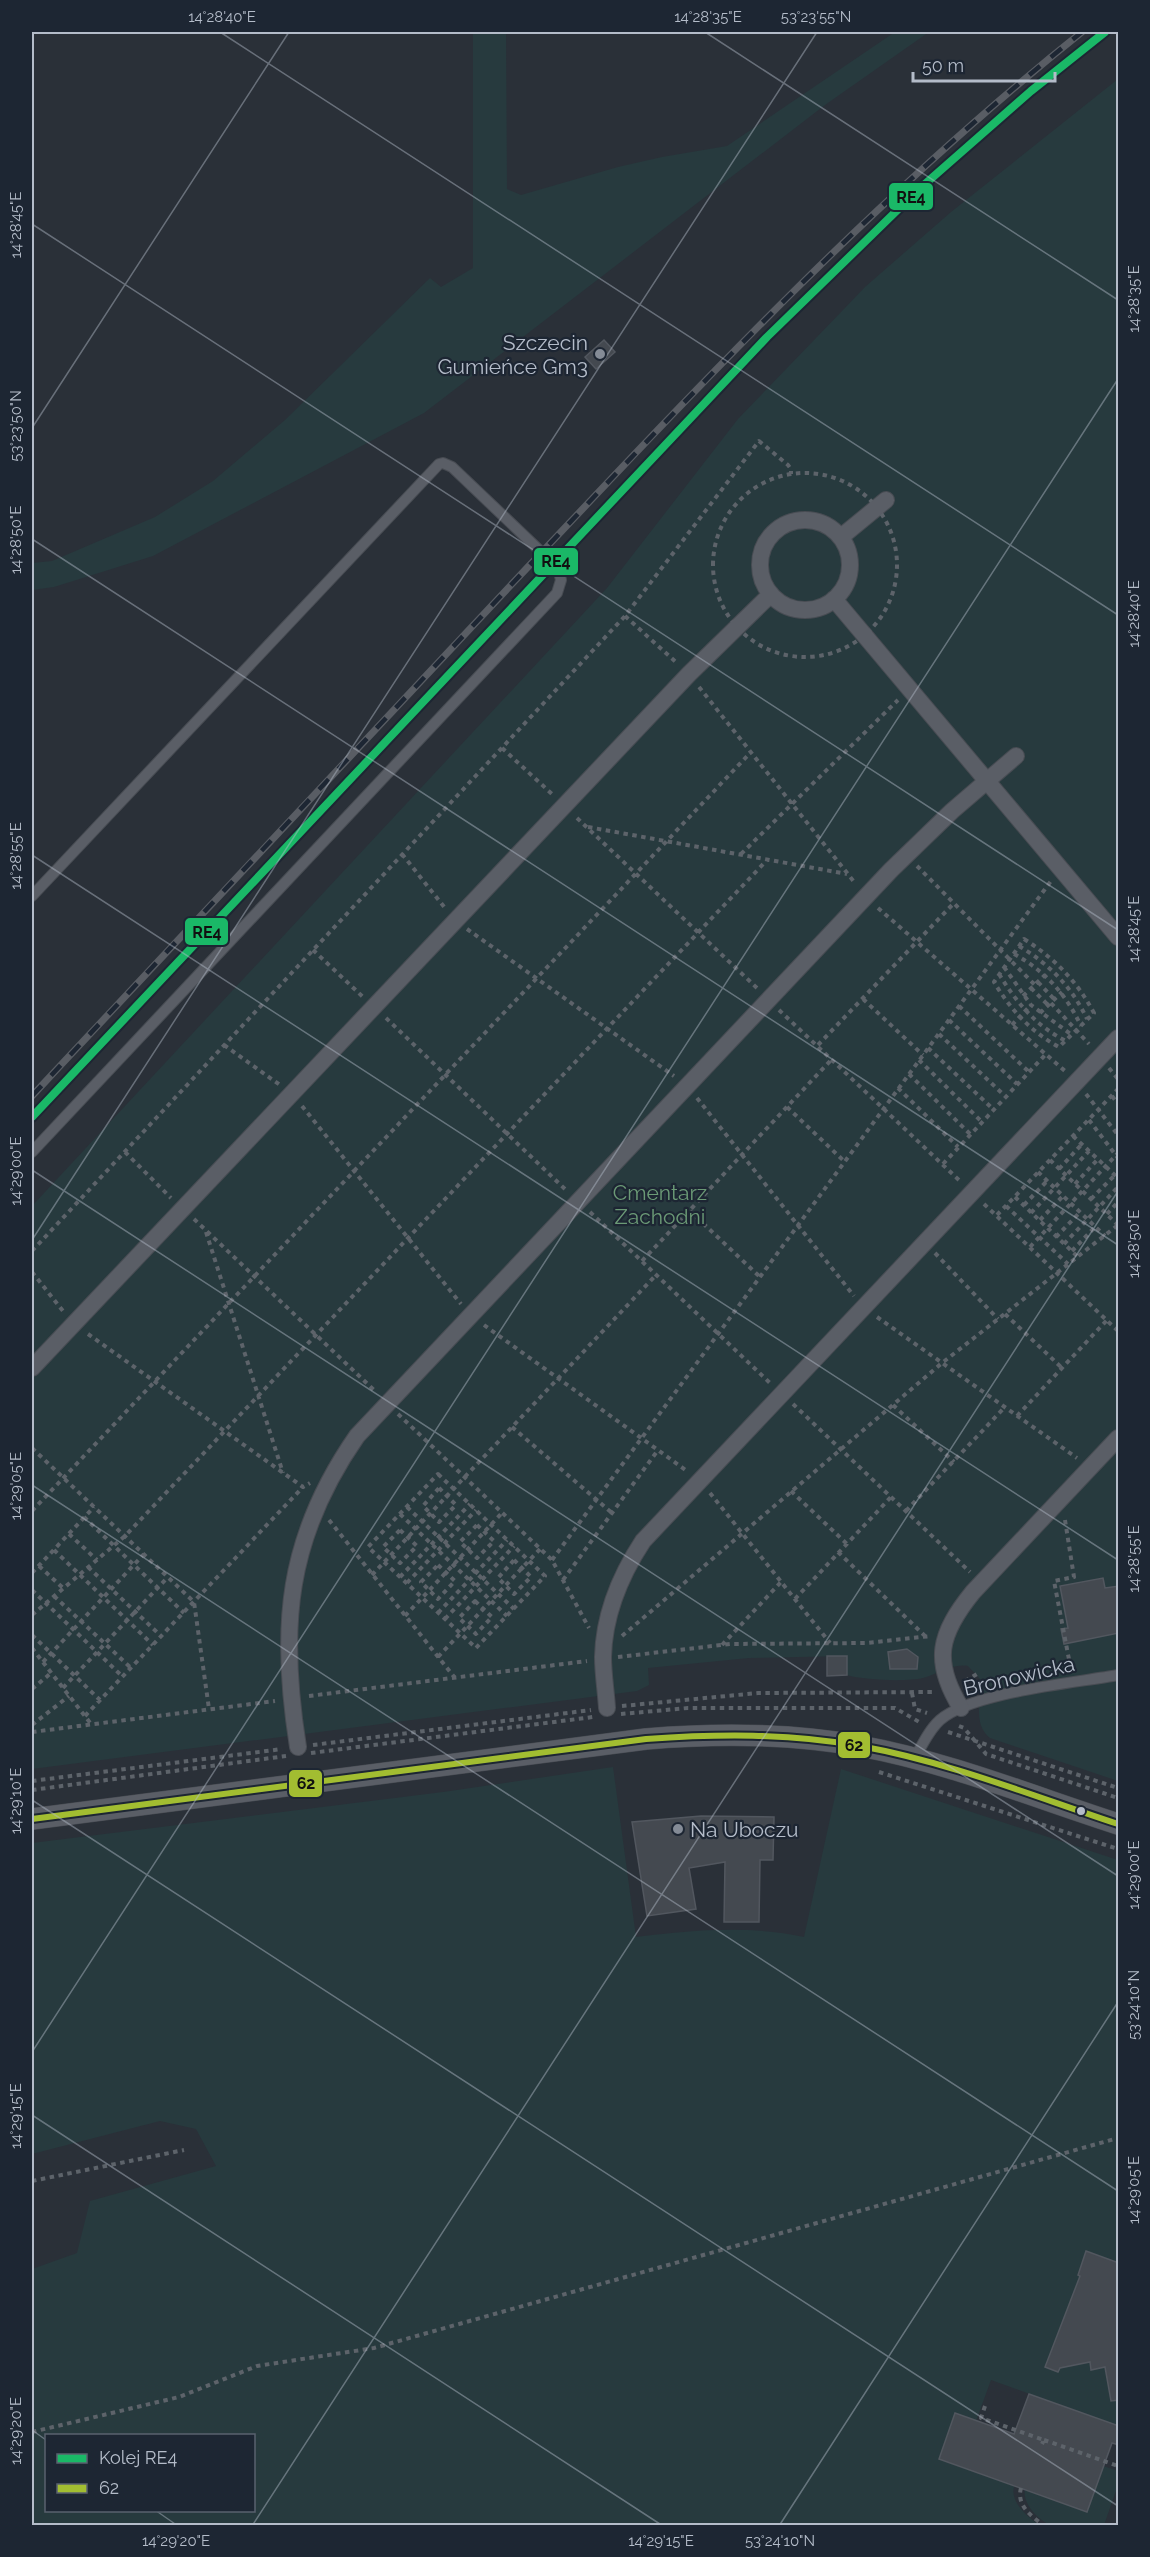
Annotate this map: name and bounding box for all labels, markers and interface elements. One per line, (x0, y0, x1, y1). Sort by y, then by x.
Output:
text: 14°28'40"E (188, 8, 256, 26)
text: 14°28'35"E (674, 8, 742, 26)
text: 53°23'55"N (781, 8, 851, 26)
scale bar (913, 45, 1056, 83)
text: 50 m (922, 55, 964, 76)
line badge: RE4 (888, 182, 934, 211)
text: RE4 (896, 188, 926, 207)
text: 14°28'45"E (7, 192, 25, 258)
text: 14°28'35"E (1125, 265, 1143, 333)
place label: Szczecin Gumieńce Gm3 (437, 330, 588, 379)
marker: Szczecin Gumieńce Gm3 (593, 347, 607, 361)
text: 53°23'50"N (7, 390, 25, 462)
text: 14°28'50"E (7, 506, 25, 574)
line badge: RE4 (533, 547, 579, 576)
text: RE4 (541, 552, 571, 571)
text: 14°28'40"E (1125, 580, 1143, 648)
text: 14°28'55"E (7, 822, 25, 890)
text: 14°28'45"E (1125, 896, 1143, 962)
line badge: RE4 (184, 917, 229, 946)
text: RE4 (192, 923, 222, 942)
text: 14°29'00"E (7, 1136, 25, 1206)
park label: Cmentarz Zachodni (613, 1180, 707, 1229)
text: 14°28'50"E (1125, 1210, 1143, 1278)
text: 14°29'05"E (7, 1452, 25, 1520)
text: 14°28'55"E (1125, 1525, 1143, 1593)
street label: Bronowicka (961, 1651, 1077, 1701)
line badge: 62 (837, 1731, 871, 1759)
text: 62 (845, 1736, 863, 1755)
text: 14°29'10"E (7, 1768, 25, 1834)
line badge: 62 (288, 1769, 323, 1798)
text: 62 (297, 1774, 315, 1793)
unlabelled marker (1075, 1805, 1087, 1817)
place label: Na Uboczu (690, 1817, 798, 1842)
marker: Na Uboczu (671, 1822, 685, 1836)
text: 14°29'00"E (1125, 1840, 1143, 1910)
text: 53°24'10"N (1125, 1970, 1143, 2040)
text: 14°29'15"E (7, 2083, 25, 2149)
text: 14°29'05"E (1125, 2156, 1143, 2224)
text: 14°29'20"E (7, 2397, 25, 2465)
legend (45, 2434, 255, 2512)
text: Kolej RE4 (99, 2447, 178, 2468)
text: 62 (99, 2477, 119, 2498)
text: 14°29'20"E (142, 2532, 210, 2550)
text: 14°29'15"E (628, 2532, 694, 2550)
text: 53°24'10"N (745, 2532, 815, 2550)

